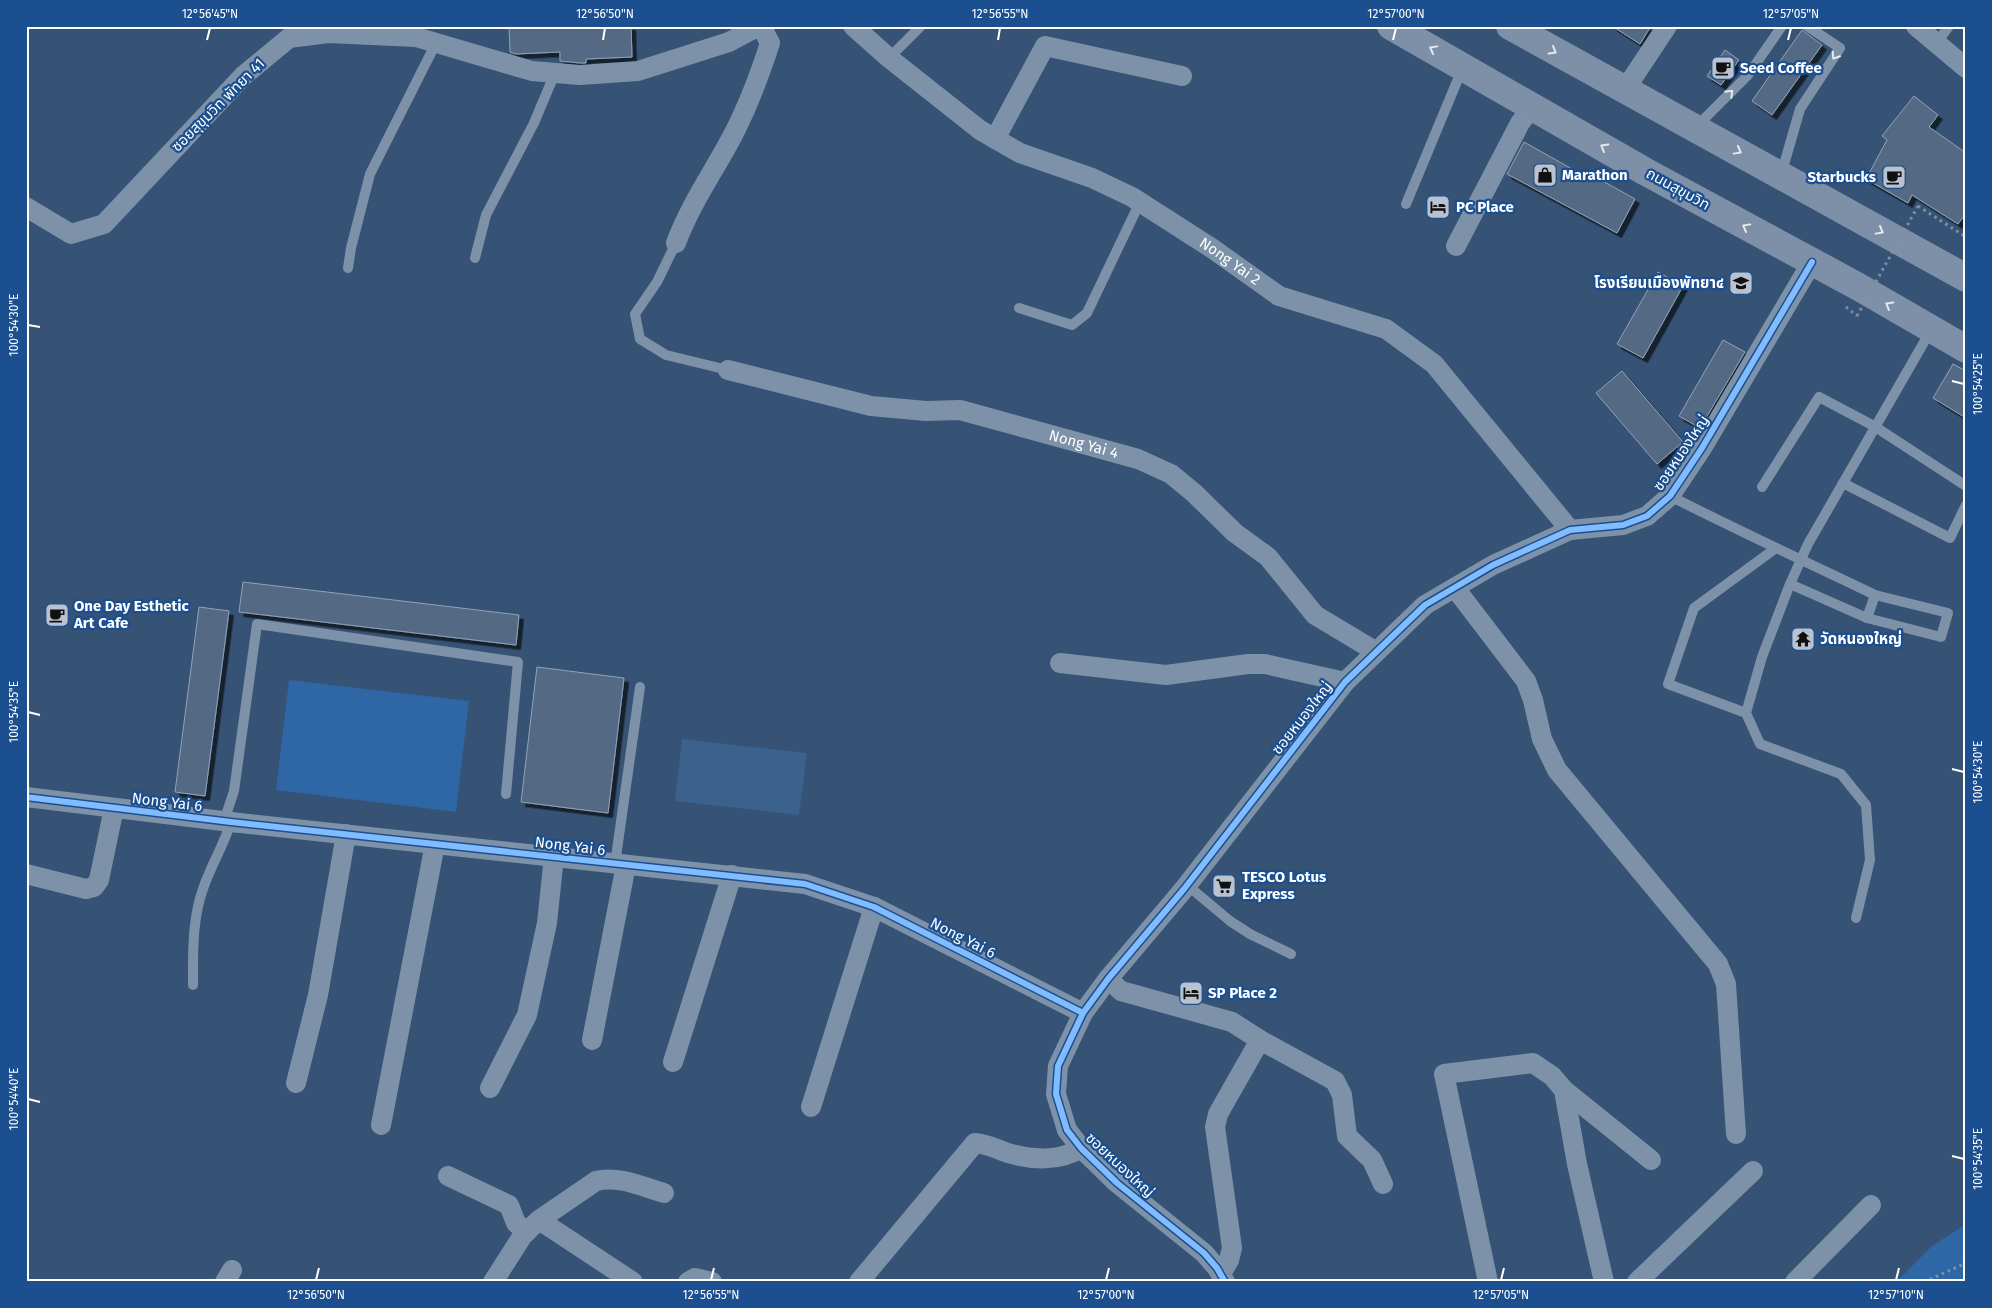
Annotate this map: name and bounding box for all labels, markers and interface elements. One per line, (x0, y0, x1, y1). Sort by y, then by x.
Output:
text: 12°56'45"N (182, 7, 238, 21)
text: 12°56'50"N (576, 7, 634, 21)
text: 12°56'55"N (972, 7, 1028, 21)
text: 12°57'00"N (1367, 7, 1425, 21)
text: 12°57'05"N (1763, 7, 1819, 21)
one-way arrow (1547, 44, 1556, 54)
one-way arrow (1429, 45, 1438, 55)
one-way arrow (1832, 50, 1842, 59)
street label: ซอยสุขุมวิท พัทยา 41 (168, 55, 268, 155)
cafe icon: Seed Coffee (1710, 55, 1736, 81)
place label: Seed Coffee (1740, 59, 1822, 77)
one-way arrow (1724, 90, 1733, 99)
one-way arrow (1600, 144, 1609, 154)
one-way arrow (1733, 145, 1742, 155)
shop icon: Marathon (1532, 162, 1558, 188)
street label: ถนนสุขุมวิท (1643, 164, 1713, 214)
cafe icon: Starbucks (1881, 164, 1907, 190)
place label: Marathon (1562, 166, 1628, 184)
place label: Starbucks (1807, 168, 1876, 186)
hotel icon: PC Place (1425, 194, 1451, 220)
place label: PC Place (1456, 198, 1514, 216)
one-way arrow (1743, 223, 1752, 233)
one-way arrow (1875, 224, 1884, 234)
street label: Nong Yai 2 (1196, 234, 1264, 289)
school or university icon: โรงเรียนเมืองพัทยา๔ (1728, 270, 1754, 296)
place label: โรงเรียนเมืองพัทยา๔ (1594, 274, 1724, 292)
text: 100°54'30"E (7, 293, 21, 357)
one-way arrow (1885, 301, 1894, 311)
text: 100°54'25"E (1971, 353, 1985, 415)
street label: ซอยหนองใหญ่ (1649, 412, 1713, 494)
street label: Nong Yai 4 (1047, 426, 1120, 462)
place label: One Day Esthetic Art Cafe (73, 597, 190, 632)
cafe icon: One Day Esthetic Art Cafe (44, 602, 70, 628)
temple icon: วัดหนองใหญ่ (1790, 626, 1816, 652)
place label: วัดหนองใหญ่ (1820, 630, 1902, 648)
street label: ซอยหนองใหญ่ (1268, 678, 1336, 758)
text: 100°54'35"E (7, 681, 21, 743)
text: 100°54'30"E (1971, 740, 1985, 804)
street label: Nong Yai 6 (131, 789, 203, 815)
street label: Nong Yai 6 (534, 833, 606, 859)
place label: TESCO Lotus Express (1242, 868, 1326, 903)
supermarket icon: TESCO Lotus Express (1211, 873, 1237, 899)
street label: Nong Yai 6 (927, 914, 999, 962)
hotel icon: SP Place 2 (1178, 980, 1204, 1006)
place label: SP Place 2 (1208, 984, 1277, 1002)
text: 100°54'40"E (7, 1068, 21, 1130)
text: 100°54'35"E (1971, 1128, 1985, 1190)
street label: ซอยหนองใหญ่ (1082, 1129, 1158, 1201)
text: 12°56'50"N (287, 1288, 345, 1302)
text: 12°56'55"N (683, 1288, 739, 1302)
text: 12°57'00"N (1077, 1288, 1135, 1302)
text: 12°57'05"N (1473, 1288, 1529, 1302)
text: 12°57'10"N (1868, 1288, 1924, 1302)

